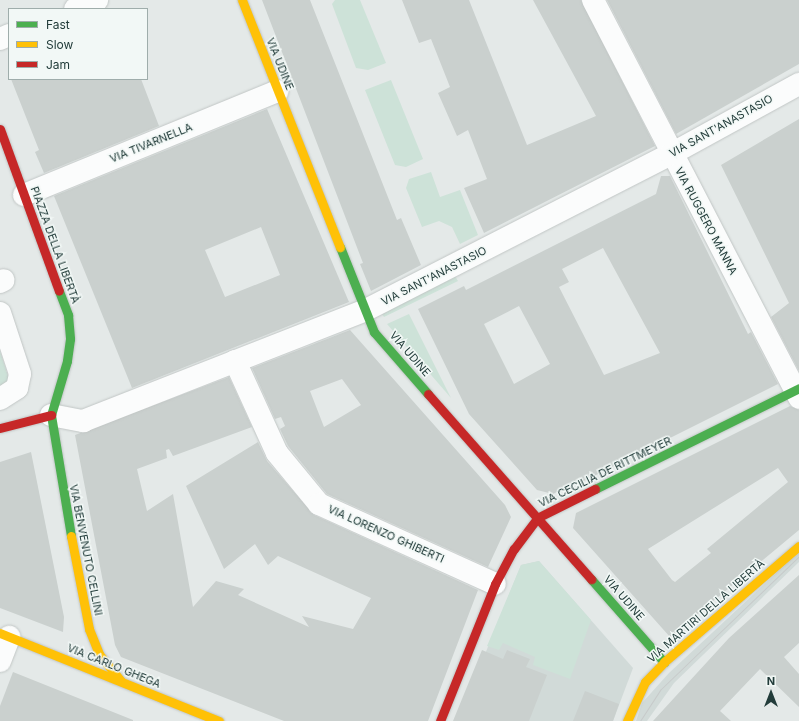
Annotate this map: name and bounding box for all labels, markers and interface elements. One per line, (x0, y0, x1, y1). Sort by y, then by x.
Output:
legend (8, 8, 148, 80)
text: Fast (46, 17, 70, 32)
street label: VIA UDINE (264, 36, 296, 92)
text: Slow (46, 37, 73, 52)
text: Jam (46, 57, 70, 72)
street label: VIA SANT'ANASTASIO (667, 92, 775, 160)
street label: VIA TIVARNELLA (108, 120, 194, 166)
street label: VIA RUGGERO MANNA (672, 165, 740, 277)
street label: PIAZZA DELLA LIBERTÀ (28, 185, 82, 305)
street label: VIA SANT'ANASTASIO (379, 244, 489, 308)
street label: VIA UDINE (387, 329, 433, 379)
street label: VIA CECILIA DE RITTMEYER (536, 434, 674, 510)
street label: VIA BENVENUTO CELLINI (67, 483, 105, 617)
street label: VIA LORENZO GHIBERTI (326, 502, 446, 566)
street label: VIA MARTIRI DELLA LIBERTÀ (645, 557, 767, 665)
street label: VIA UDINE (601, 573, 647, 623)
street label: VIA CARLO GHEGA (65, 641, 163, 691)
north arrow (751, 673, 791, 713)
text: N (767, 674, 775, 688)

